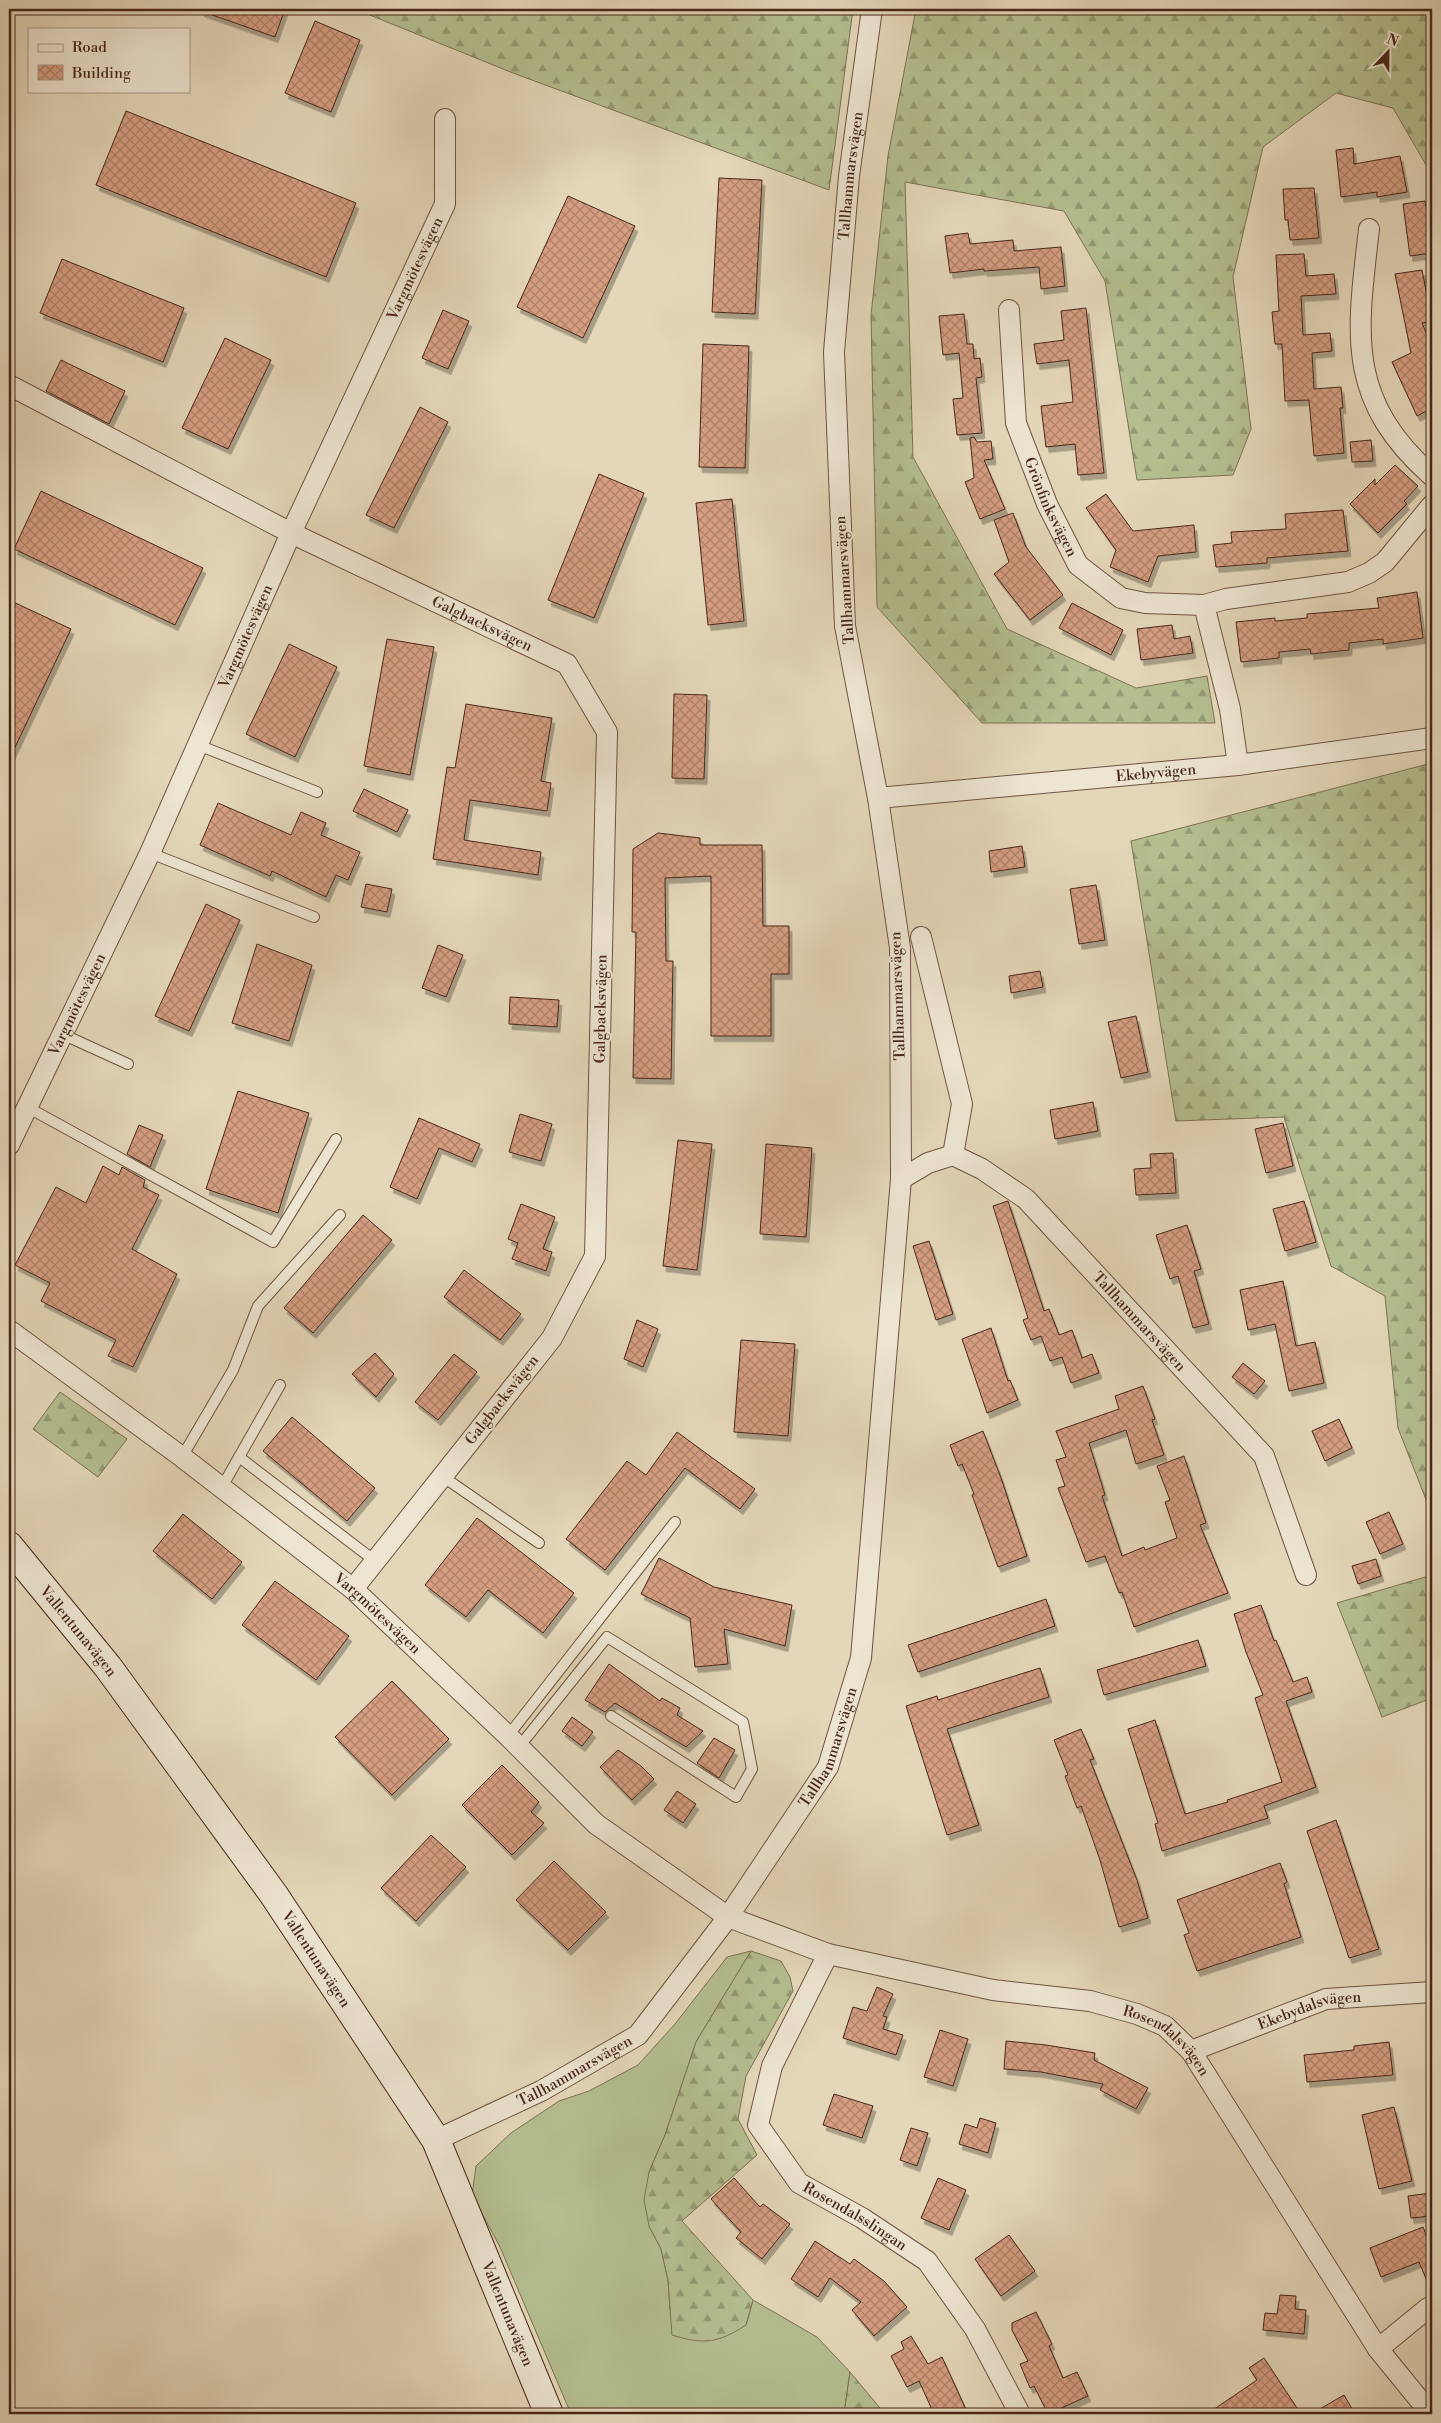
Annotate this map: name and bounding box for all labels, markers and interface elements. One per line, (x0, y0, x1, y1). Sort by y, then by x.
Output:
legend (28, 28, 190, 92)
north arrow (1364, 28, 1414, 78)
text: N (1384, 30, 1401, 51)
text: Road (72, 38, 107, 57)
text: Building (71, 64, 131, 83)
street label: Tallhammarsvägen (834, 110, 867, 241)
street label: Vargmötesvägen (382, 214, 447, 324)
street label: Grönfinksvägen (1020, 454, 1082, 560)
street label: Tallhammarsvägen (831, 515, 859, 645)
street label: Vargmötesvägen (214, 581, 277, 692)
street label: Galgbacksvägen (429, 592, 535, 656)
street label: Ekebyvägen (1115, 759, 1197, 786)
street label: Tallhammarsvägen (886, 931, 910, 1061)
street label: Vargmötesvägen (44, 950, 110, 1060)
street label: Galgbacksvägen (591, 954, 611, 1064)
street label: Tallhammarsvägen (1089, 1268, 1190, 1375)
street label: Galgbacksvägen (461, 1351, 543, 1449)
street label: Vargmötesvägen (329, 1568, 425, 1658)
street label: Vallentunavägen (35, 1581, 121, 1680)
street label: Tallhammarsvägen (795, 1685, 861, 1811)
street label: Vallentunavägen (277, 1906, 355, 2011)
street label: Ekebydalsvägen (1255, 1987, 1362, 2034)
street label: Rosendalsvägen (1121, 2001, 1214, 2079)
street label: Tallhammarsvägen (514, 2031, 636, 2110)
street label: Rosendalsslingan (800, 2178, 911, 2255)
street label: Vallentunavägen (477, 2257, 538, 2369)

